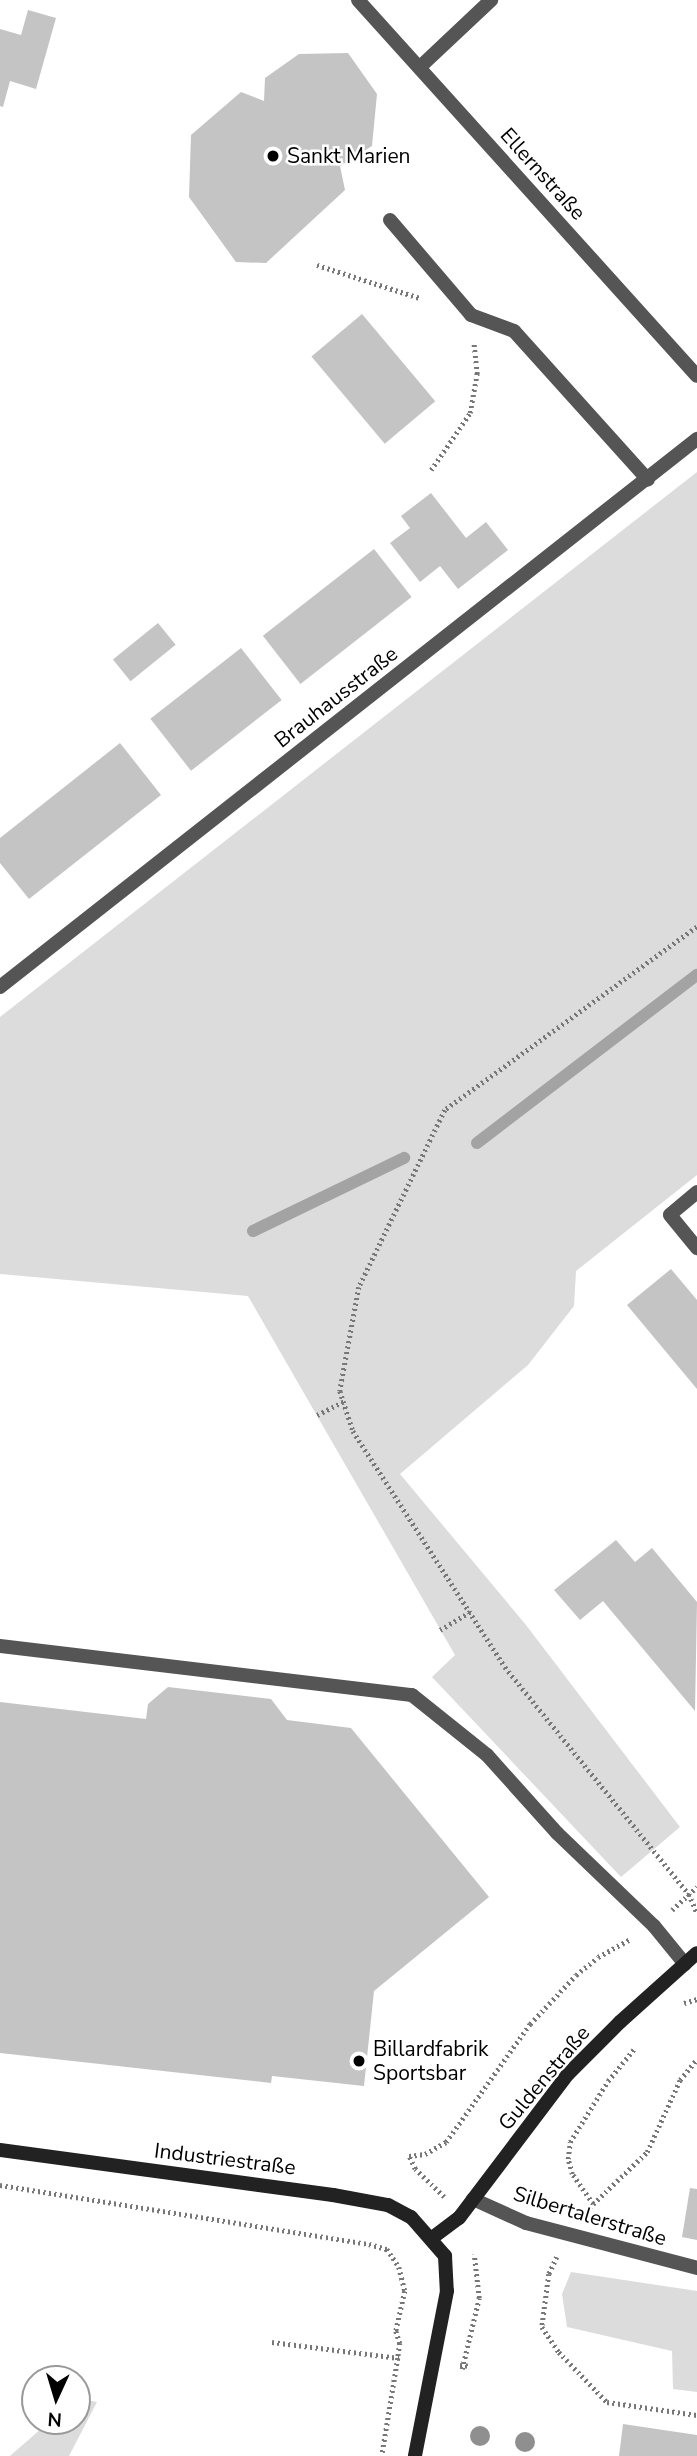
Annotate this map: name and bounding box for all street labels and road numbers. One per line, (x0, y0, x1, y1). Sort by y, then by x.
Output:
street label: Ellernstraße (495, 123, 591, 225)
street label: Brauhausstraße (269, 641, 403, 753)
street label: Guldenstraße (493, 2021, 595, 2135)
street label: Industriestraße (153, 2138, 297, 2180)
street label: Silbertalerstraße (510, 2181, 670, 2251)

